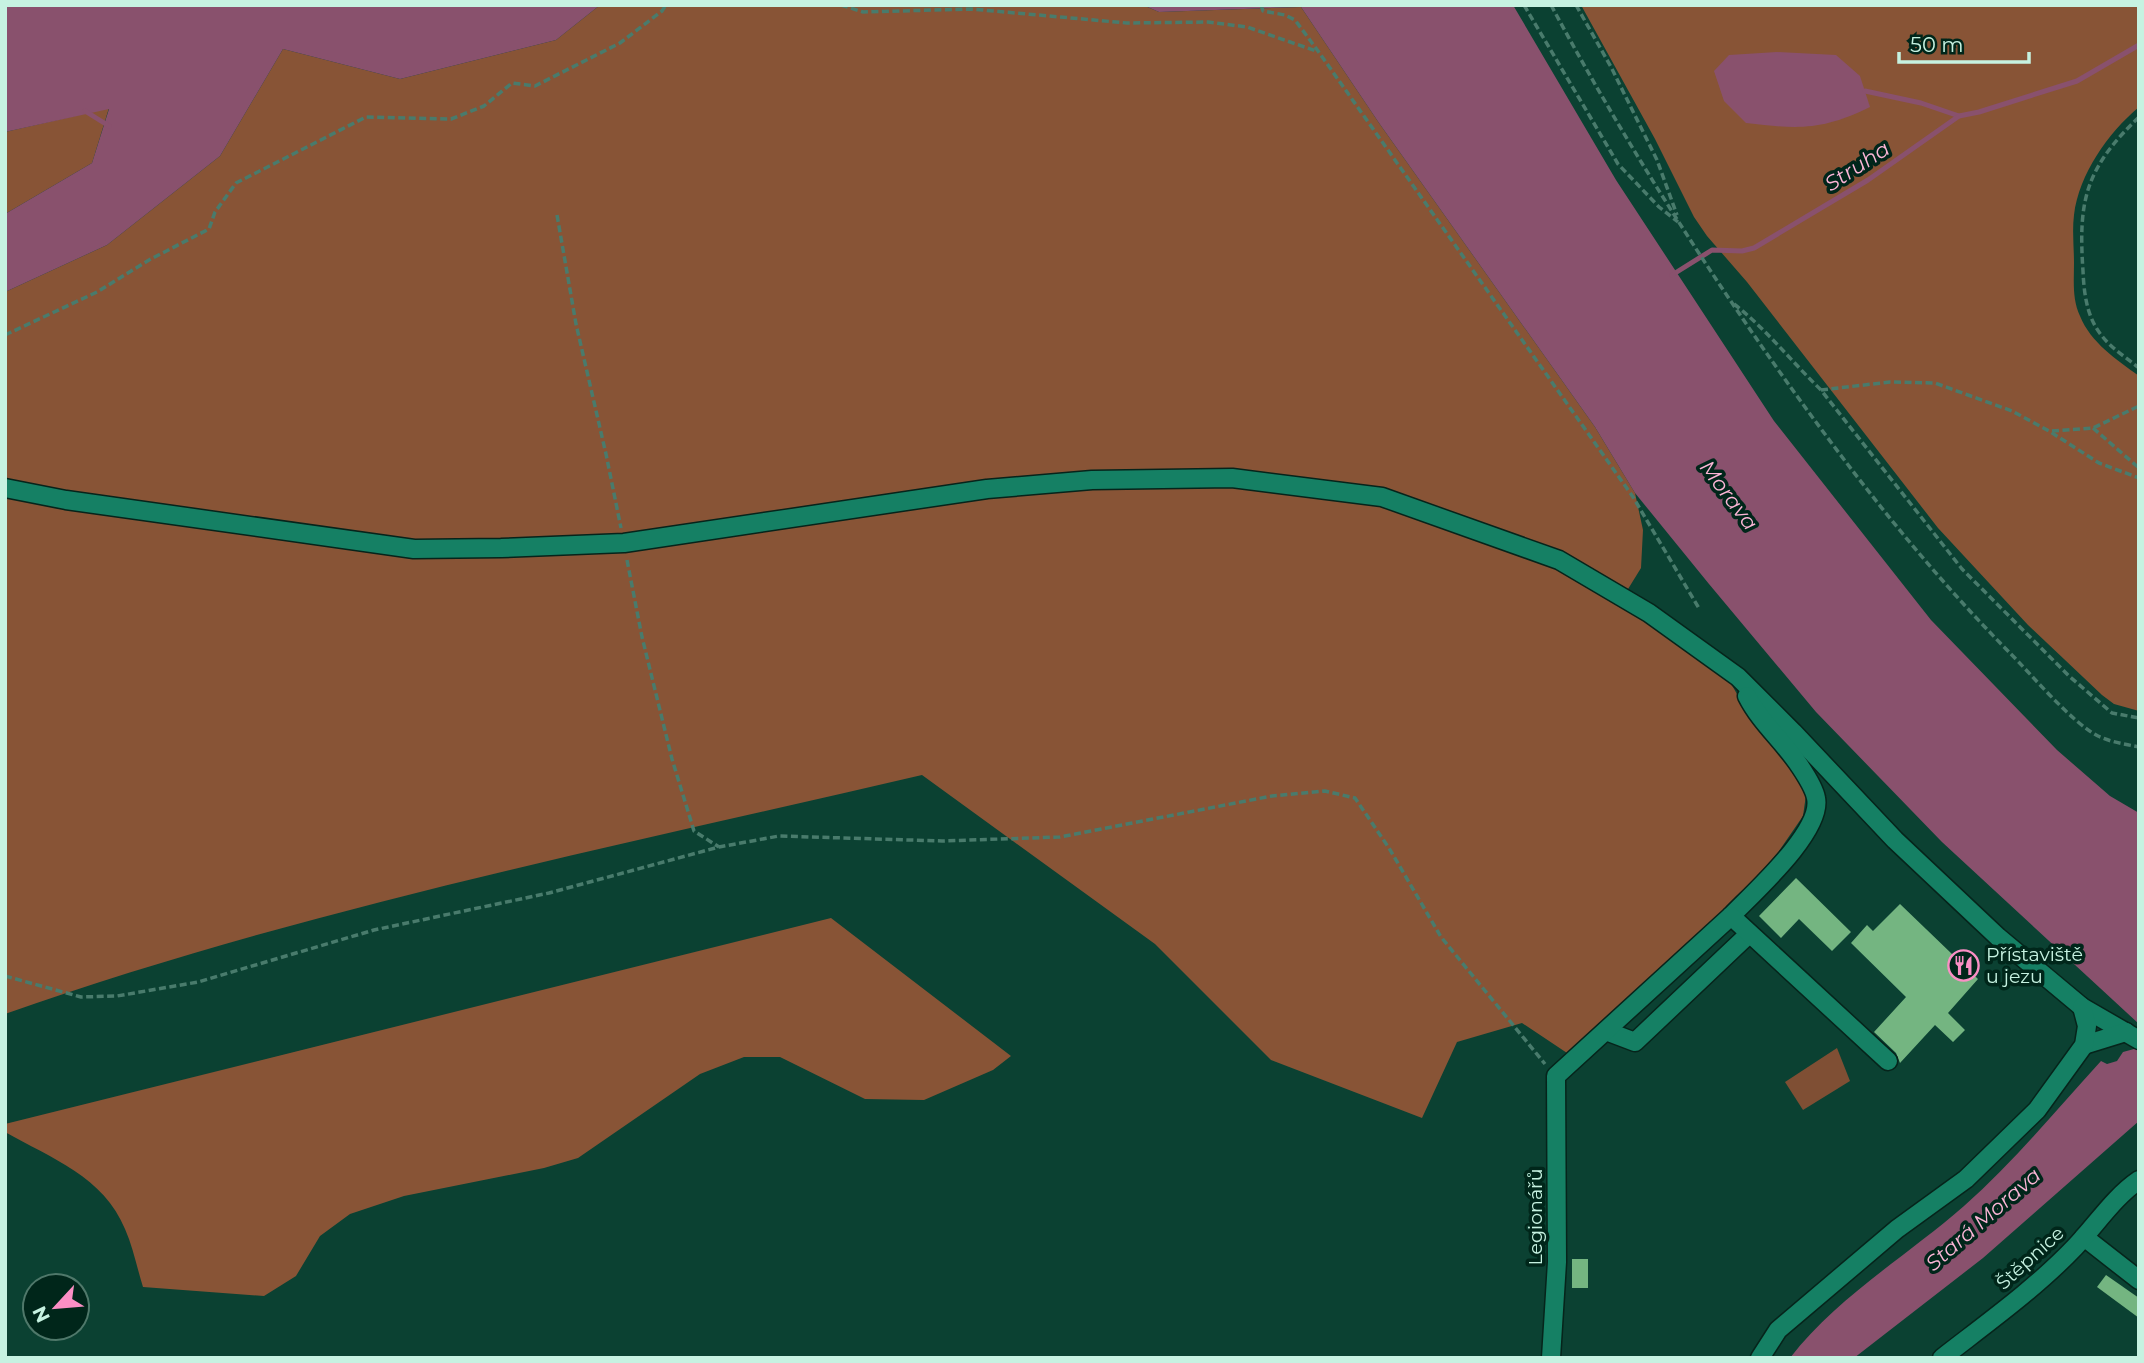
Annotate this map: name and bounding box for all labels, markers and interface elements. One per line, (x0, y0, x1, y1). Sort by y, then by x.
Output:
scale bar (1899, 21, 2028, 65)
text: 50 m (1910, 32, 1964, 57)
water label: Struha (1820, 136, 1894, 196)
water label: Morava (1695, 455, 1763, 535)
place label: Přístaviště u jezu (1986, 943, 2083, 988)
restaurant icon: Přístaviště u jezu (1946, 948, 1980, 982)
water label: Stará Morava (1920, 1162, 2046, 1276)
street label: Legionářů (1524, 1168, 1547, 1266)
street label: Štěpnice (1991, 1222, 2069, 1294)
north arrow (21, 1272, 91, 1342)
text: N (27, 1302, 55, 1326)

